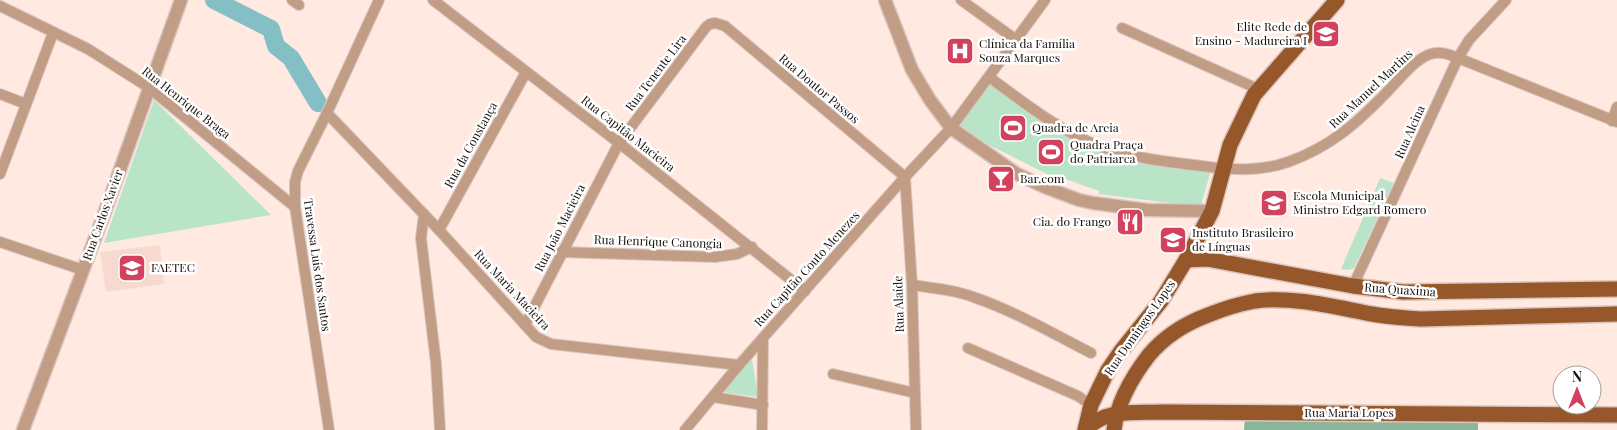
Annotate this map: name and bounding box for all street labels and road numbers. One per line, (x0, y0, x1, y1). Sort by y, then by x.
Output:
street label: Rua Tenente Lira (621, 31, 689, 114)
street label: Rua Manuel Martins (1325, 45, 1415, 131)
street label: Rua Doutor Passos (776, 50, 863, 127)
street label: Rua Henrique Braga (139, 63, 234, 142)
street label: Rua Capitão Macieira (578, 92, 679, 175)
street label: Rua da Constança (440, 99, 500, 190)
street label: Rua Alcina (1390, 103, 1428, 161)
street label: Rua Carlos Xavier (78, 167, 126, 262)
street label: Rua João Macieira (530, 181, 588, 274)
street label: Travessa Luís dos Santos (301, 198, 335, 332)
street label: Rua Capitão Couto Menezes (750, 207, 863, 330)
street label: Rua Henrique Canongia (594, 231, 722, 251)
street label: Rua Maria Macieira (471, 246, 554, 333)
street label: Rua Alaíde (889, 275, 907, 333)
street label: Rua Domingos Lopes (1100, 276, 1178, 378)
street label: Rua Quaxima (1364, 279, 1436, 299)
street label: Rua Maria Lopes (1304, 404, 1394, 420)

